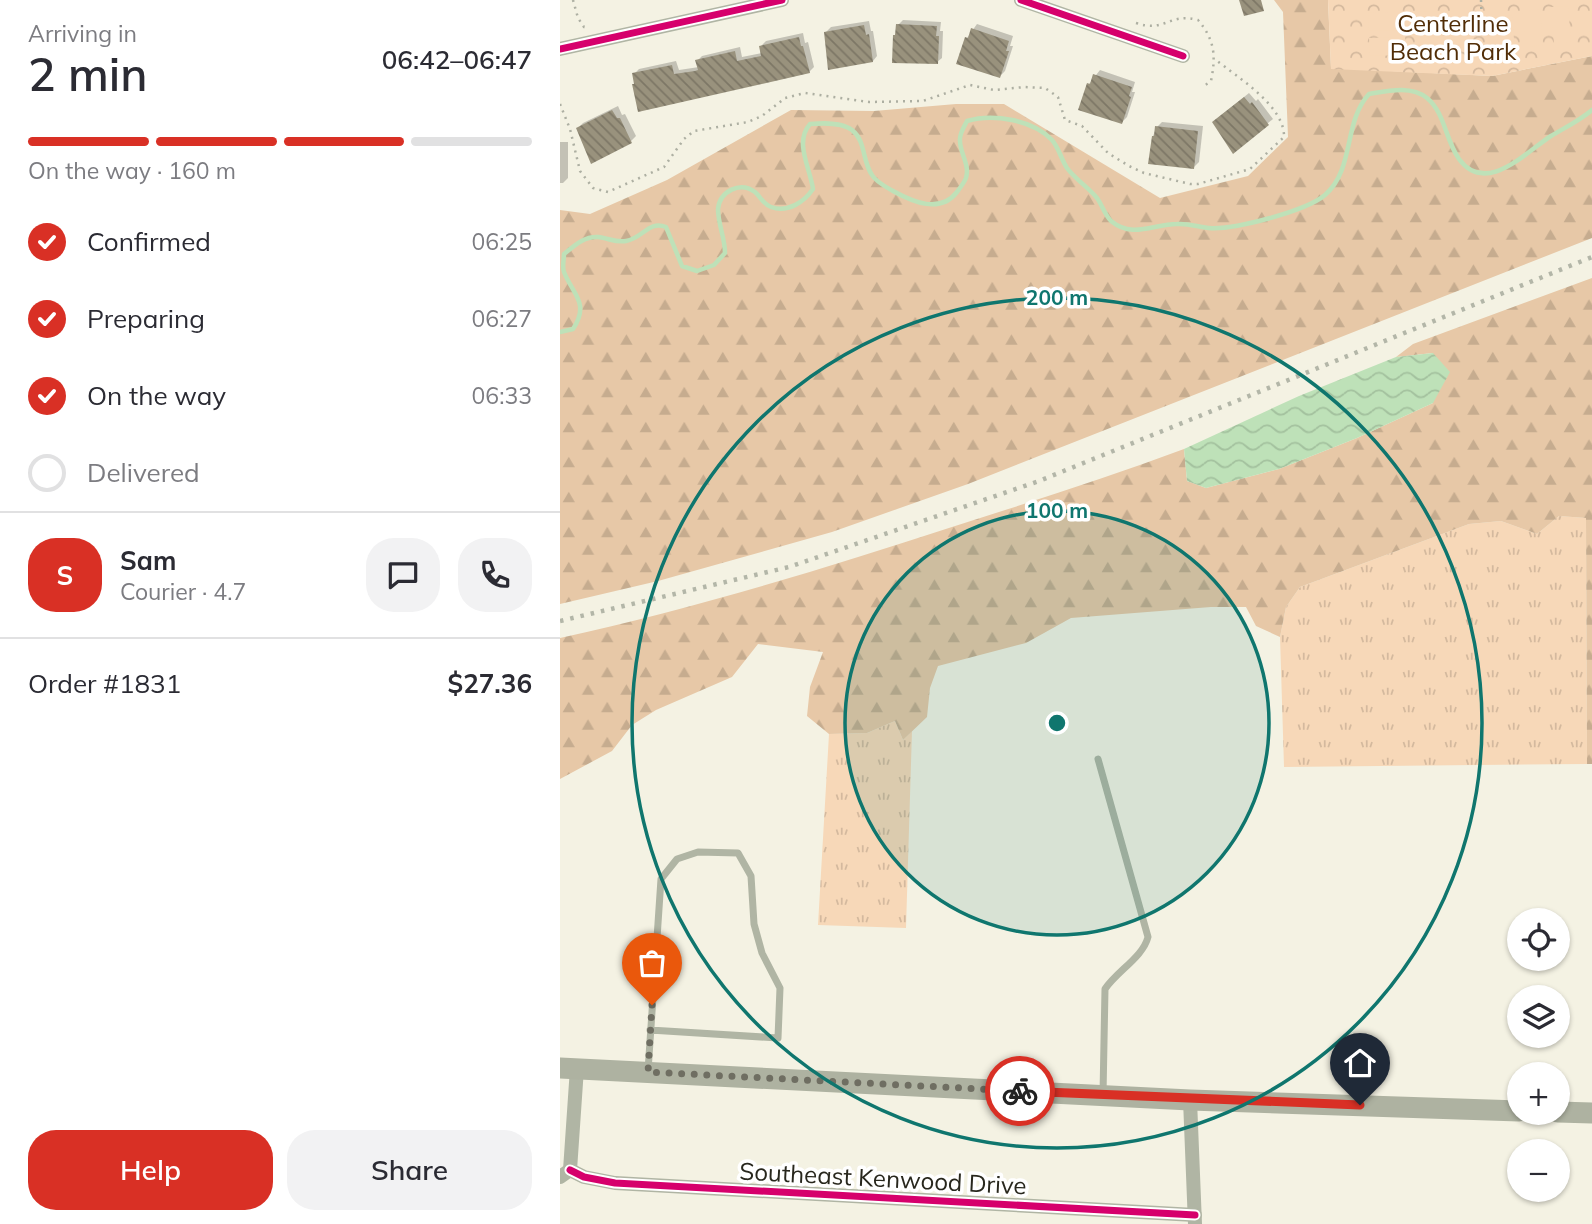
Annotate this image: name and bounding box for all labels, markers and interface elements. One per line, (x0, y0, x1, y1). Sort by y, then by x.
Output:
park label: Centerline Beach Park (1390, 8, 1517, 66)
text: Arriving in (28, 19, 137, 48)
text: 06:42–06:47 (382, 43, 532, 76)
text: 2 min (28, 45, 147, 103)
text: On the way · 160 m (28, 156, 236, 185)
icon: check (28, 223, 66, 261)
text: Confirmed (87, 225, 211, 258)
text: 06:25 (472, 227, 532, 256)
text: 200 m (1026, 284, 1088, 310)
icon: check (28, 300, 66, 338)
text: Preparing (87, 302, 205, 335)
text: 06:27 (472, 304, 532, 333)
icon: check (28, 377, 66, 415)
text: On the way (87, 379, 226, 412)
text: 06:33 (472, 381, 532, 410)
text: Delivered (87, 456, 200, 489)
text: 100 m (1026, 497, 1088, 523)
button: chat (366, 538, 440, 612)
button: phone (458, 538, 532, 612)
text: Sam (120, 544, 176, 577)
text: S (57, 559, 73, 592)
text: Courier · 4.7 (120, 577, 246, 606)
text: Order #1831 (28, 667, 181, 700)
text: $27.36 (448, 667, 532, 700)
centre of rings (1045, 711, 1069, 735)
map controls (1507, 908, 1570, 1202)
button: locate (1507, 908, 1570, 971)
pin (622, 933, 682, 1005)
icon: bag (633, 944, 671, 982)
button: layers (1507, 985, 1570, 1048)
pin (1330, 1033, 1390, 1105)
icon: home (1341, 1044, 1379, 1082)
courier (985, 1056, 1055, 1126)
button: + (1507, 1062, 1570, 1125)
icon: bike (1001, 1072, 1039, 1110)
button: Help (28, 1130, 273, 1210)
button: Share (287, 1130, 532, 1210)
button: − (1507, 1139, 1570, 1202)
street label: Southeast Kenwood Drive (739, 1155, 1027, 1201)

